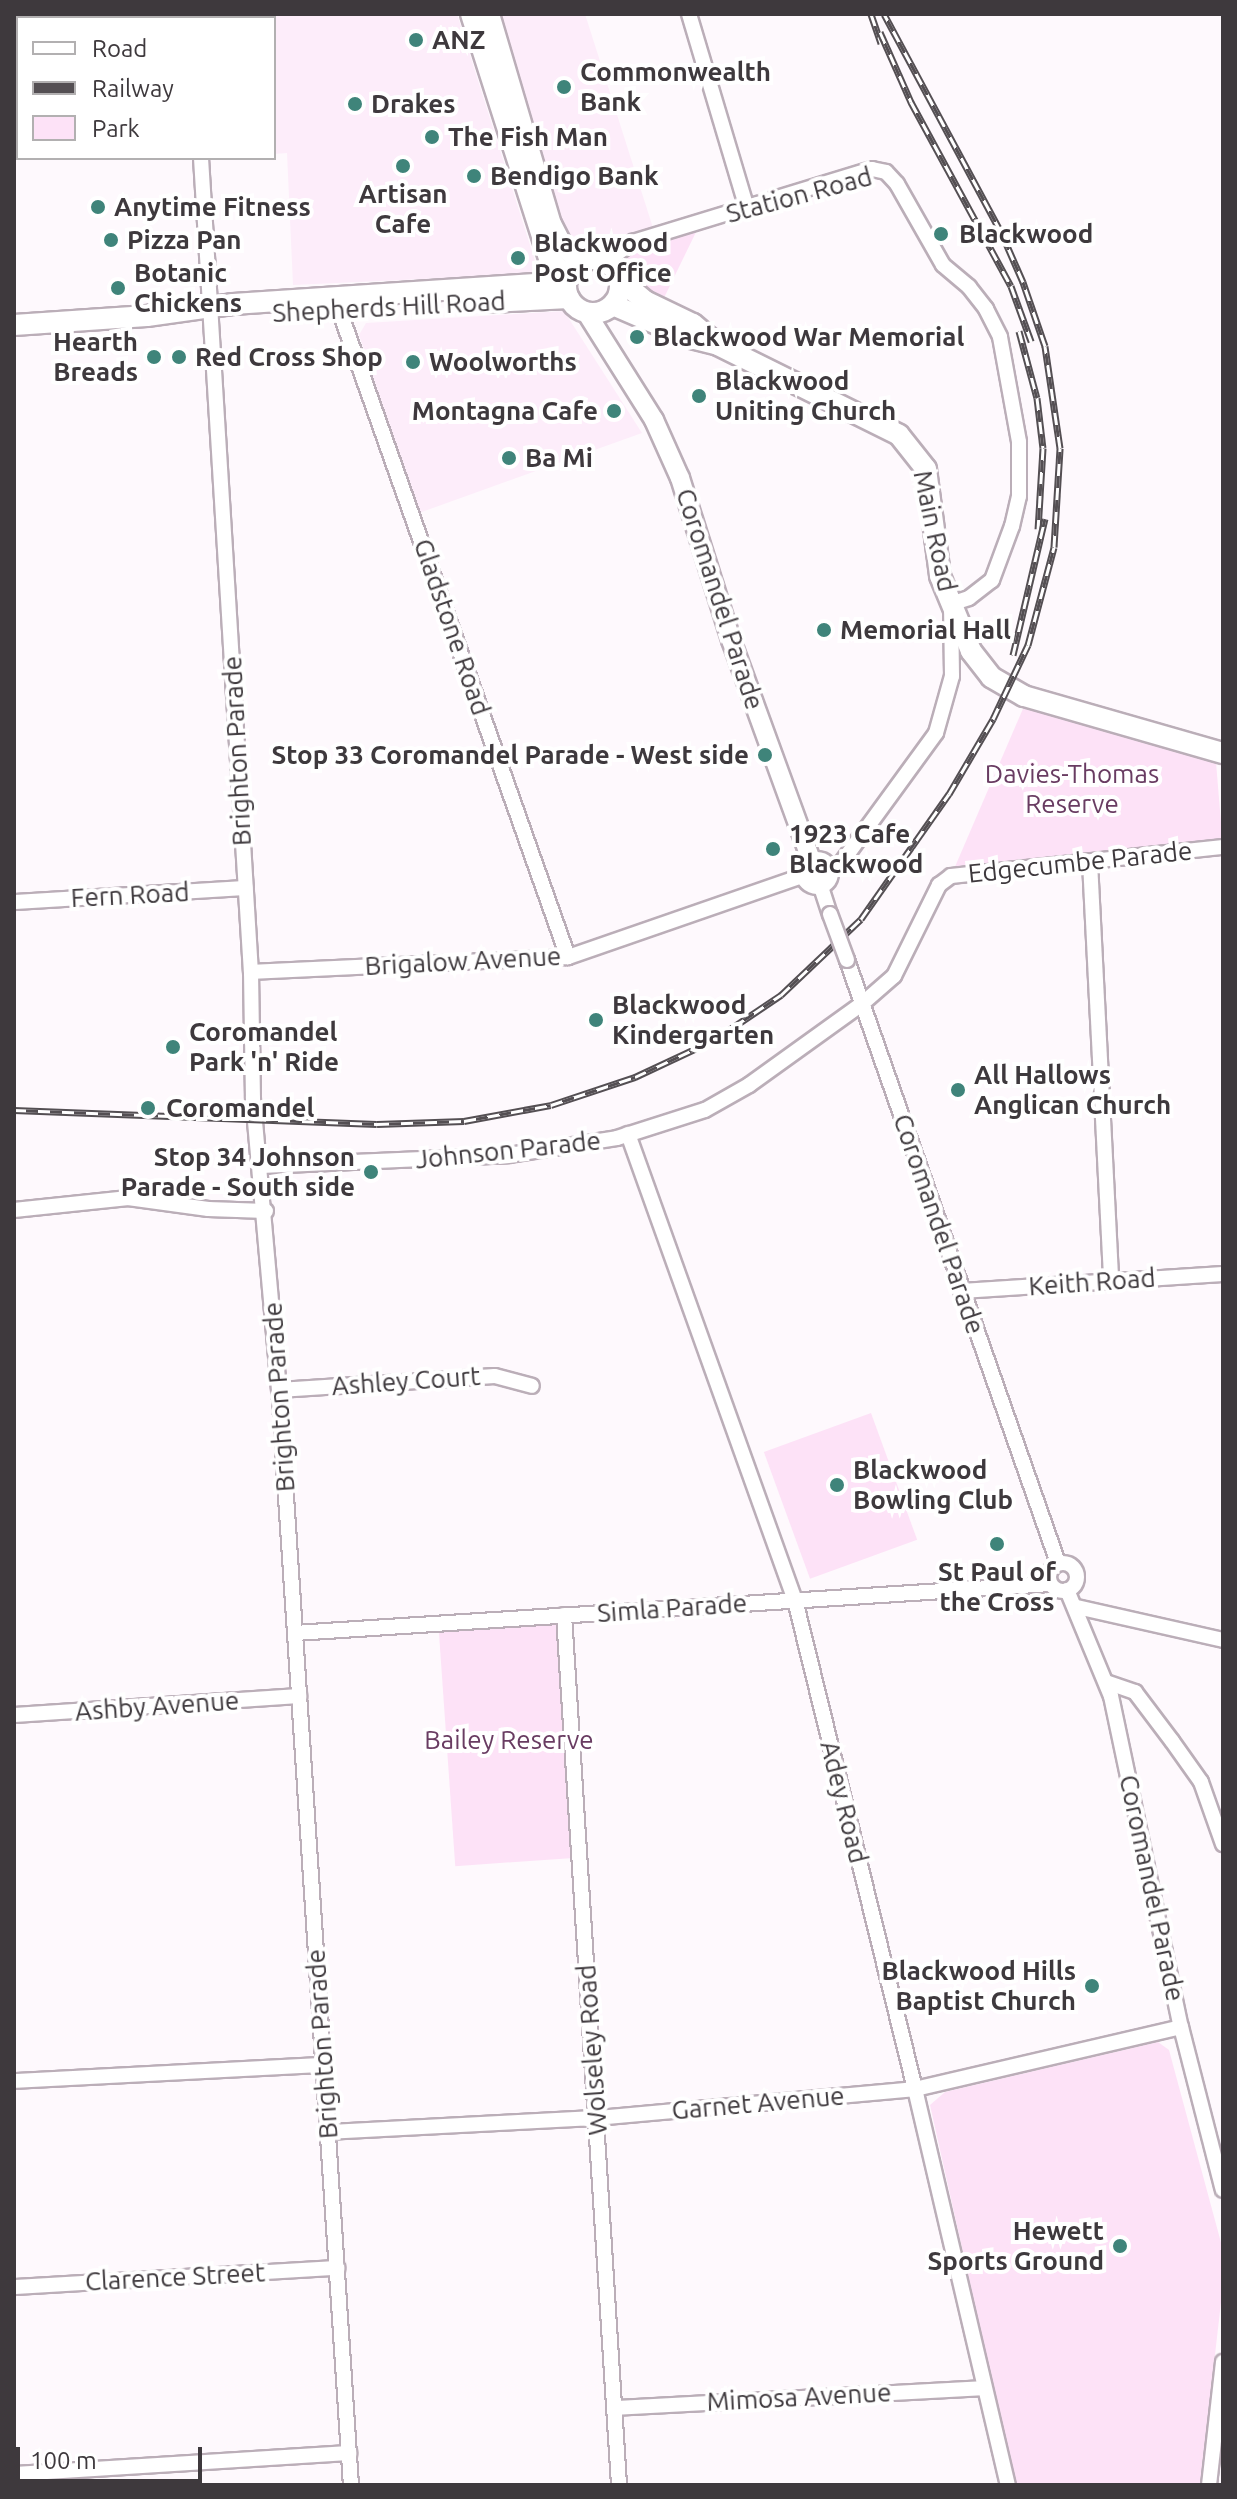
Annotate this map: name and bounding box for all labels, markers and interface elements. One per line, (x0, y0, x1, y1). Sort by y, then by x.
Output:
legend (16, 16, 276, 160)
place label: ANZ (432, 24, 485, 56)
marker: ANZ (407, 31, 425, 49)
text: Road (92, 35, 147, 62)
place label: Commonwealth Bank (580, 56, 771, 118)
text: Railway (92, 75, 174, 102)
marker: Commonwealth Bank (555, 78, 573, 96)
place label: Drakes (371, 88, 456, 120)
marker: Drakes (346, 95, 364, 113)
text: Park (92, 115, 140, 142)
place label: The Fish Man (448, 121, 608, 153)
marker: The Fish Man (423, 128, 441, 146)
marker: Artisan Cafe (394, 157, 412, 175)
place label: Bendigo Bank (490, 160, 659, 192)
street label: Station Road (723, 161, 875, 229)
marker: Bendigo Bank (465, 167, 483, 185)
place label: Artisan Cafe (359, 178, 447, 240)
place label: Anytime Fitness (114, 191, 311, 223)
marker: Anytime Fitness (89, 198, 107, 216)
place label: Blackwood (959, 218, 1093, 250)
marker: Blackwood (930, 223, 952, 245)
place label: Pizza Pan (127, 224, 241, 256)
place label: Blackwood Post Office (534, 227, 672, 288)
marker: Pizza Pan (102, 231, 120, 249)
marker: Blackwood Post Office (509, 249, 527, 267)
place label: Botanic Chickens (134, 257, 242, 318)
marker: Botanic Chickens (109, 279, 127, 297)
street label: Shepherds Hill Road (272, 285, 506, 329)
place label: Blackwood War Memorial (653, 321, 964, 353)
place label: Hearth Breads (53, 326, 138, 388)
marker: Blackwood War Memorial (628, 328, 646, 346)
place label: Red Cross Shop (195, 341, 383, 373)
place label: Woolworths (429, 346, 577, 378)
marker: Hearth Breads (145, 348, 163, 366)
marker: Red Cross Shop (170, 348, 188, 366)
marker: Woolworths (404, 353, 422, 371)
place label: Blackwood Uniting Church (715, 365, 896, 426)
marker: Blackwood Uniting Church (690, 387, 708, 405)
place label: Montagna Cafe (412, 395, 598, 427)
marker: Montagna Cafe (605, 402, 623, 420)
place label: Ba Mi (525, 442, 593, 474)
marker: Ba Mi (500, 449, 518, 467)
street label: Main Road (907, 468, 963, 594)
street label: Coromandel Parade (670, 485, 770, 713)
street label: Gladstone Road (407, 535, 497, 719)
place label: Memorial Hall (840, 614, 1011, 646)
marker: Memorial Hall (815, 621, 833, 639)
street label: Brighton Parade (216, 655, 258, 847)
place label: Stop 33 Coromandel Parade - West side (272, 739, 749, 771)
marker: Stop 33 Coromandel Parade - West side (756, 746, 774, 764)
park label: Davies-Thomas Reserve (985, 758, 1159, 820)
place label: 1923 Cafe Blackwood (789, 818, 923, 880)
street label: Edgecumbe Parade (966, 835, 1194, 889)
marker: 1923 Cafe Blackwood (764, 840, 782, 858)
street label: Fern Road (70, 876, 190, 914)
street label: Brigalow Avenue (364, 940, 562, 982)
place label: Blackwood Kindergarten (612, 989, 774, 1050)
marker: Blackwood Kindergarten (587, 1011, 605, 1029)
place label: Coromandel Park 'n' Ride (189, 1016, 339, 1078)
marker: Coromandel Park 'n' Ride (164, 1038, 182, 1056)
place label: All Hallows Anglican Church (974, 1059, 1171, 1120)
marker: All Hallows Anglican Church (949, 1081, 967, 1099)
place label: Coromandel (166, 1092, 314, 1124)
marker: Coromandel (137, 1097, 159, 1119)
street label: Coromandel Parade (887, 1110, 991, 1338)
street label: Johnson Parade (414, 1125, 602, 1175)
place label: Stop 34 Johnson Parade - South side (121, 1141, 355, 1202)
marker: Stop 34 Johnson Parade - South side (362, 1163, 380, 1181)
street label: Keith Road (1028, 1262, 1156, 1302)
street label: Brighton Parade (257, 1301, 301, 1493)
street label: Ashley Court (331, 1360, 481, 1402)
place label: Blackwood Bowling Club (853, 1454, 1013, 1516)
marker: Blackwood Bowling Club (828, 1476, 846, 1494)
marker: St Paul of the Cross (988, 1535, 1006, 1553)
place label: St Paul of the Cross (938, 1556, 1056, 1618)
street label: Simla Parade (596, 1587, 748, 1629)
street label: Ashby Avenue (74, 1685, 240, 1727)
park label: Bailey Reserve (424, 1724, 594, 1756)
street label: Adey Road (814, 1738, 874, 1866)
street label: Coromandel Parade (1113, 1772, 1191, 2004)
street label: Brighton Parade (300, 1948, 344, 2140)
place label: Blackwood Hills Baptist Church (881, 1955, 1076, 2016)
street label: Wolseley Road (570, 1964, 614, 2136)
marker: Blackwood Hills Baptist Church (1083, 1977, 1101, 1995)
street label: Garnet Avenue (670, 2080, 846, 2126)
place label: Hewett Sports Ground (928, 2215, 1104, 2276)
marker: Hewett Sports Ground (1111, 2237, 1129, 2255)
street label: Clarence Street (84, 2257, 266, 2297)
street label: Mimosa Avenue (706, 2377, 892, 2417)
scale bar (20, 2431, 206, 2481)
text: 100 m (30, 2447, 97, 2474)

